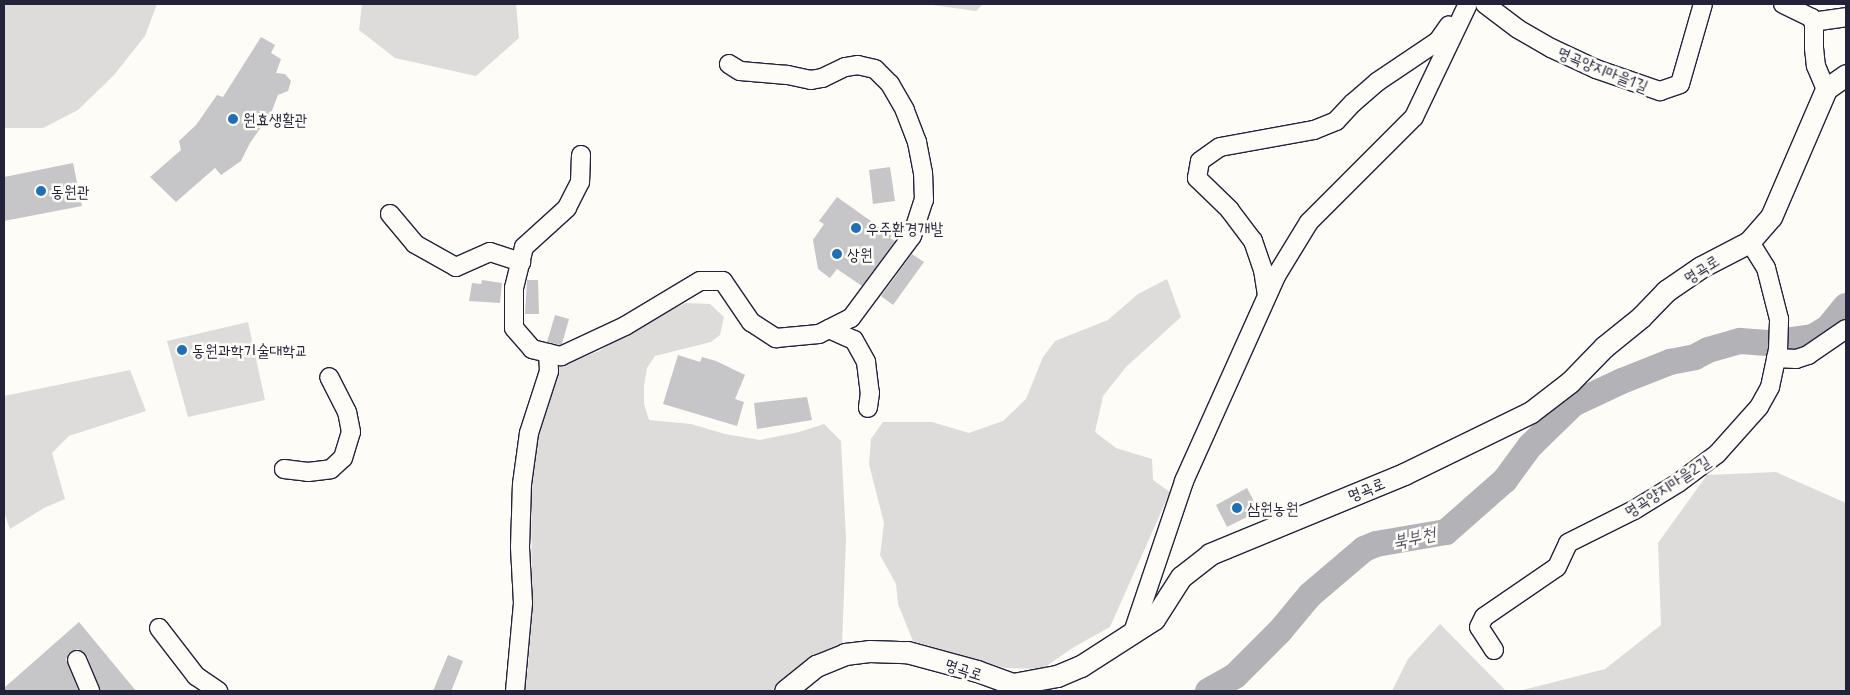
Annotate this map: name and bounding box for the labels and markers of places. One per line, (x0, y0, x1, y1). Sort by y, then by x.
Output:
place label: 원효생활관 (243, 109, 307, 129)
marker: 원효생활관 (227, 113, 239, 125)
place label: 동원관 (51, 181, 90, 201)
marker: 동원관 (35, 185, 47, 197)
place label: 우주환경개발 (866, 218, 943, 238)
marker: 우주환경개발 (850, 222, 862, 234)
place label: 상원 (847, 244, 873, 264)
marker: 상원 (831, 248, 843, 260)
place label: 동원과학기술대학교 (192, 340, 308, 360)
marker: 동원과학기술대학교 (176, 344, 188, 356)
place label: 삼원농원 (1247, 498, 1298, 518)
marker: 삼원농원 (1231, 502, 1243, 514)

